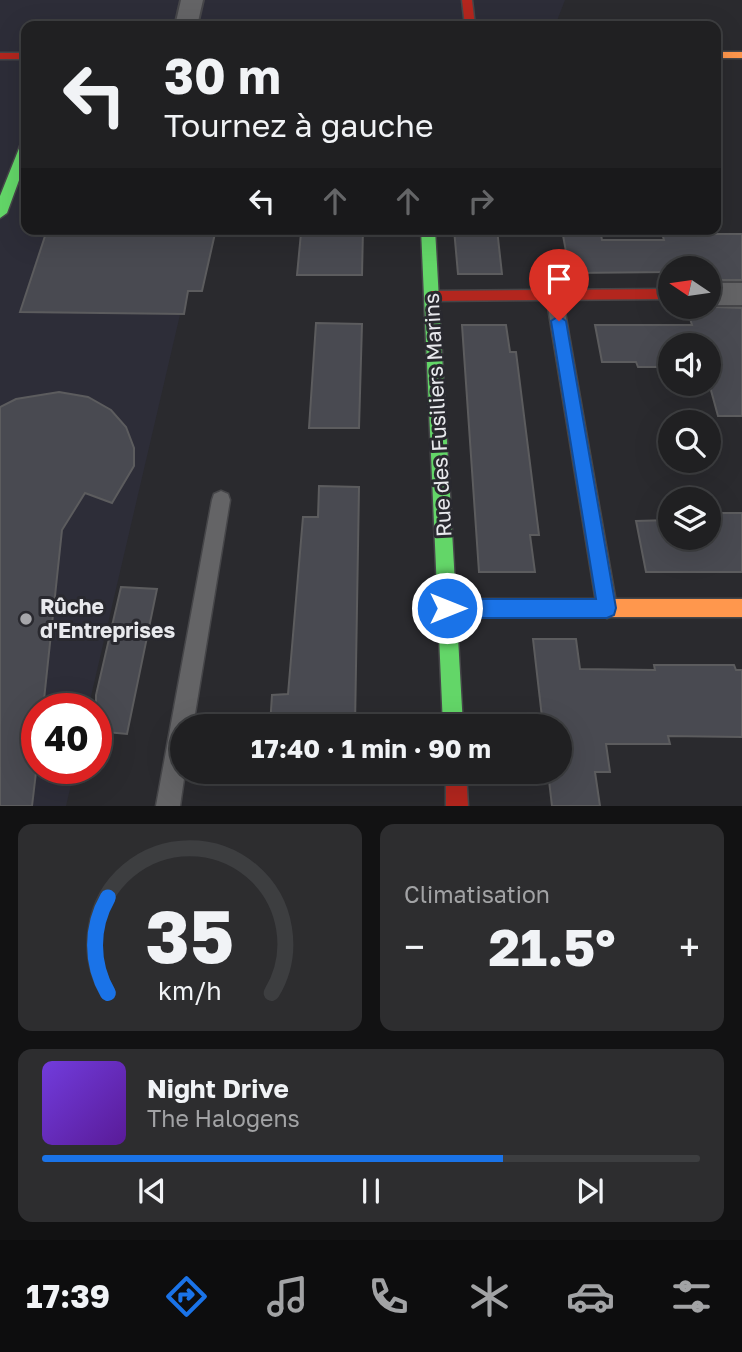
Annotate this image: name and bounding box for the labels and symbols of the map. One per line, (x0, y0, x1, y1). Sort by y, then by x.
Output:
pin (529, 249, 589, 321)
north arrow (658, 256, 721, 318)
street label: Rue des Fusiliers Marins (418, 292, 456, 538)
position arrow (410, 571, 484, 645)
place label: Rûche d'Entreprises (40, 593, 175, 643)
marker: Rûche d'Entreprises (18, 611, 34, 627)
speed limit sign: 40 (21, 693, 112, 784)

